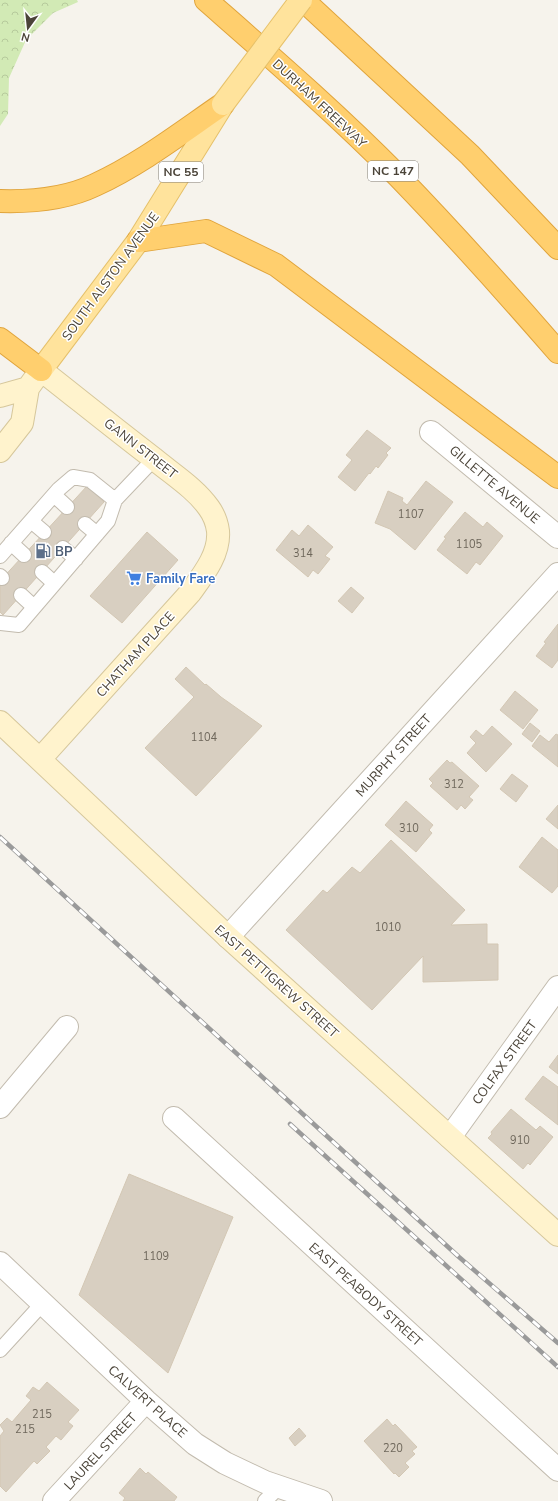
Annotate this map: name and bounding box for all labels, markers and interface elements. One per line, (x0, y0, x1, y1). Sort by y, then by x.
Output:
north arrow (8, 8, 48, 48)
text: N (20, 29, 31, 45)
street label: DURHAM FREEWAY (268, 55, 370, 152)
road number: NC 147 (368, 161, 418, 181)
road number: NC 55 (159, 162, 203, 182)
street label: SOUTH ALSTON AVENUE (58, 209, 164, 344)
street label: GANN STREET (100, 414, 181, 483)
street label: GILLETTE AVENUE (445, 442, 543, 528)
house number: 1107 (398, 507, 424, 522)
house number: 1105 (456, 537, 483, 552)
fuel station icon: BP (34, 542, 52, 560)
place label: BP (55, 543, 73, 561)
house number: 314 (293, 546, 313, 561)
supermarket icon: Family Fare (125, 569, 143, 587)
place label: Family Fare (146, 570, 215, 588)
street label: CHATHAM PLACE (92, 608, 179, 701)
street label: MURPHY STREET (352, 710, 436, 801)
house number: 1104 (191, 730, 218, 745)
house number: 312 (444, 777, 464, 792)
house number: 310 (399, 821, 419, 836)
house number: 1010 (375, 920, 402, 935)
street label: EAST PETTIGREW STREET (211, 921, 342, 1042)
street label: COLFAX STREET (468, 1017, 542, 1108)
house number: 910 (510, 1133, 530, 1148)
street label: EAST PEABODY STREET (305, 1239, 426, 1351)
house number: 1109 (143, 1249, 169, 1264)
street label: CALVERT PLACE (104, 1361, 191, 1442)
house number: 215 (32, 1407, 52, 1422)
street label: LAUREL STREET (60, 1409, 141, 1494)
house number: 215 (15, 1422, 35, 1437)
house number: 220 (383, 1441, 403, 1456)

